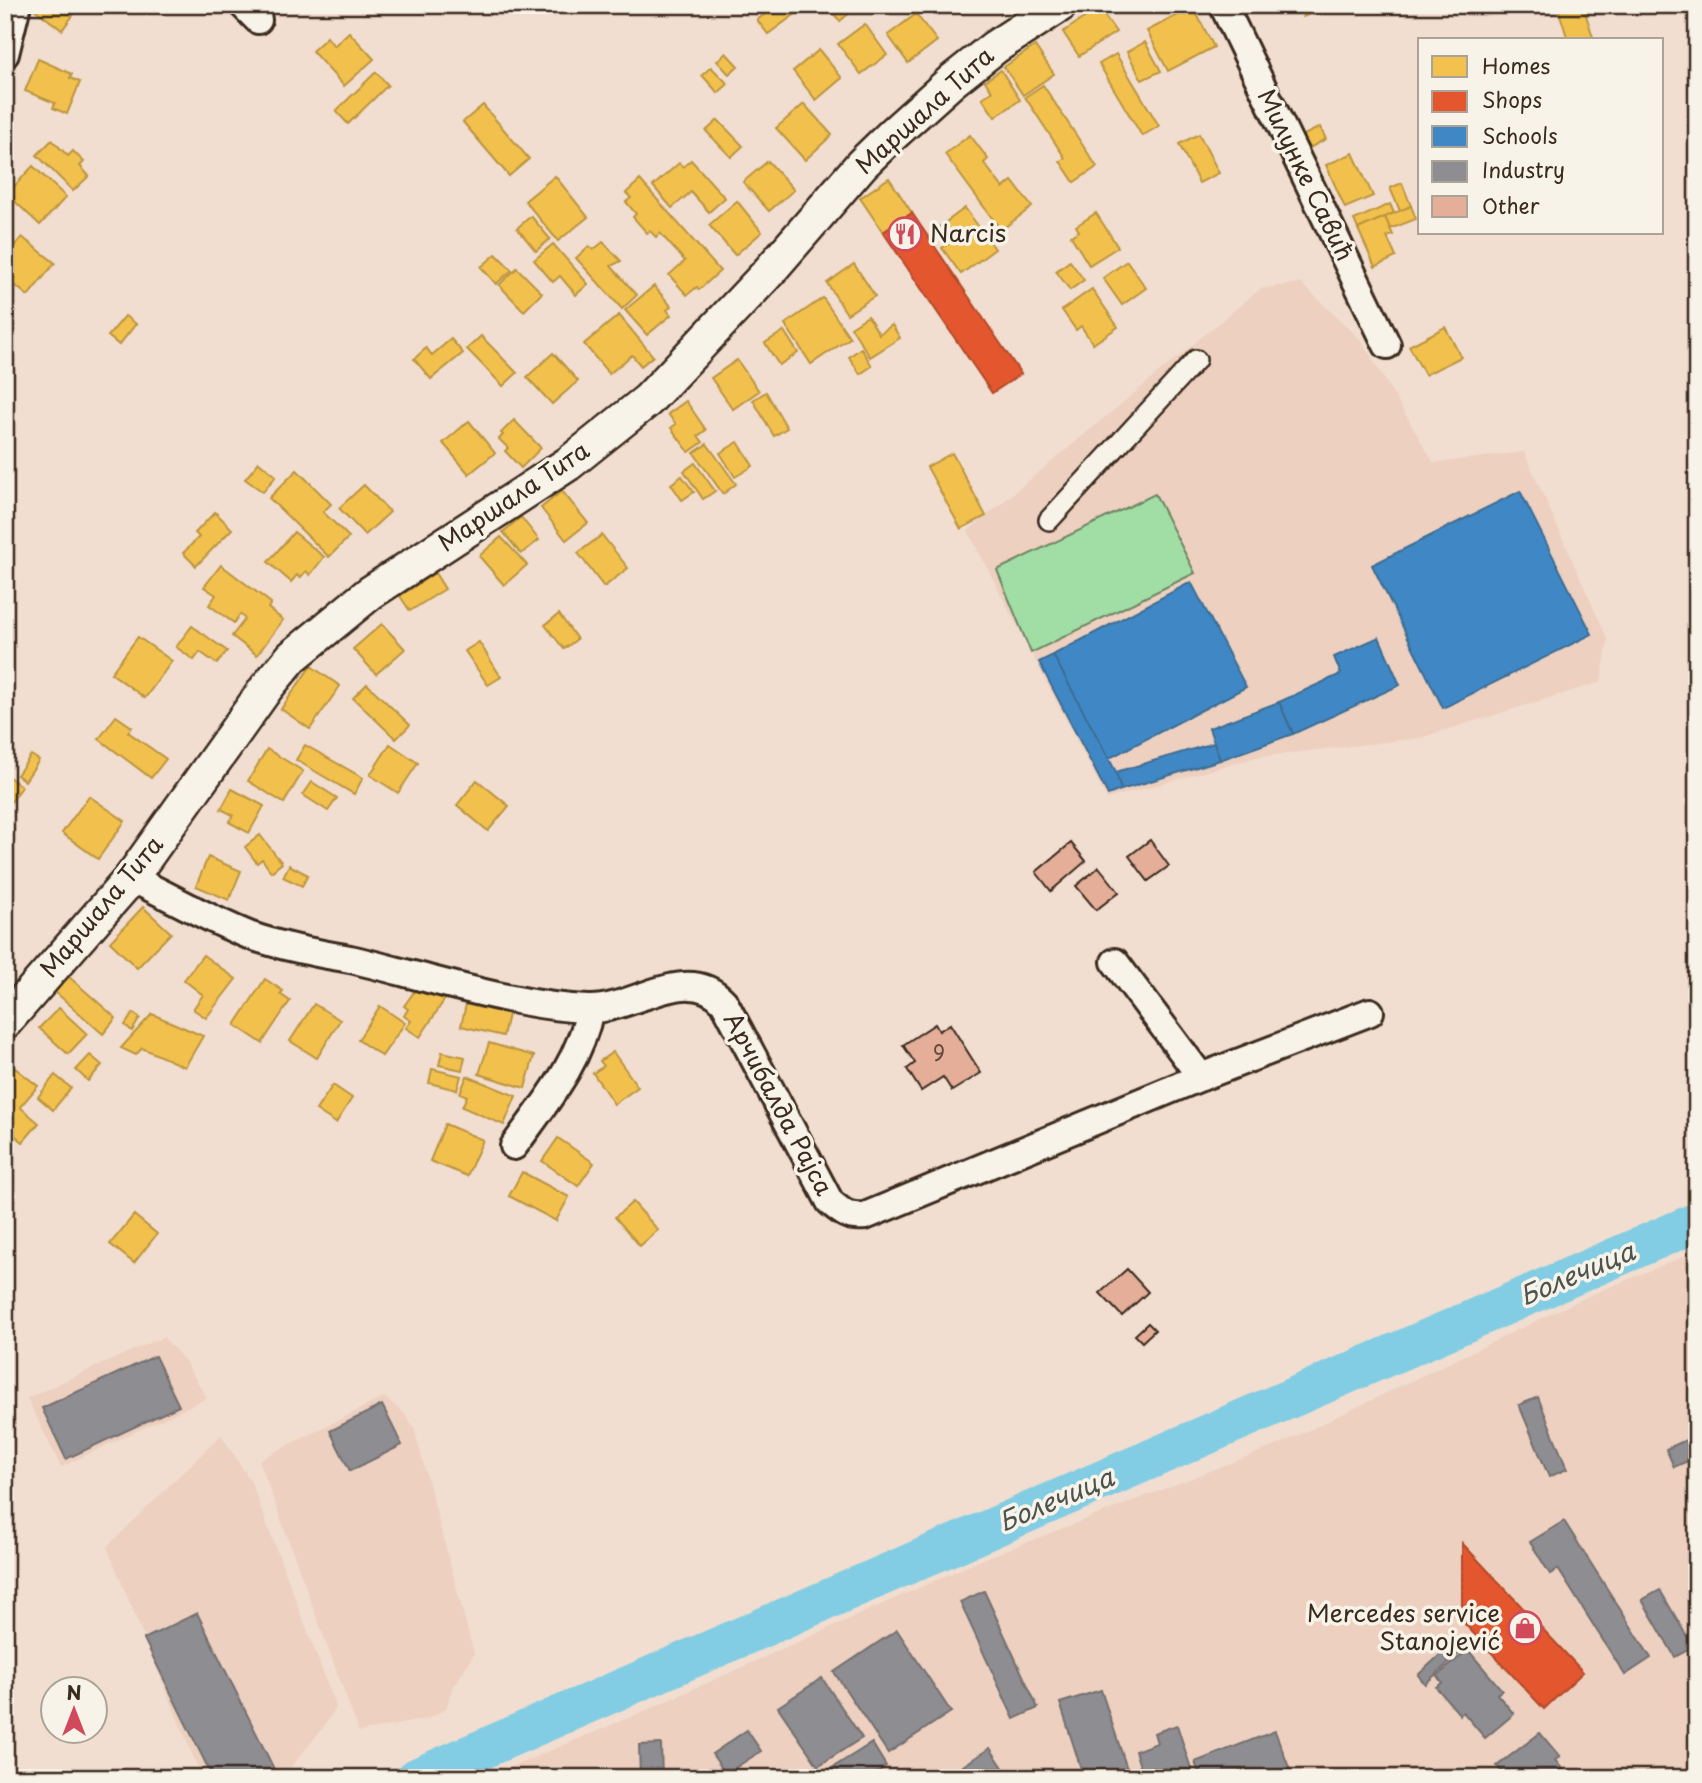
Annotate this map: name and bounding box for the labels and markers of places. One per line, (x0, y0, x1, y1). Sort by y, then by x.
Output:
place label: Narcis (930, 214, 1006, 250)
restaurant icon: Narcis (886, 215, 924, 253)
place label: Mercedes service Stanojević (1307, 1594, 1500, 1658)
shop icon: Mercedes service Stanojević (1506, 1609, 1544, 1647)

